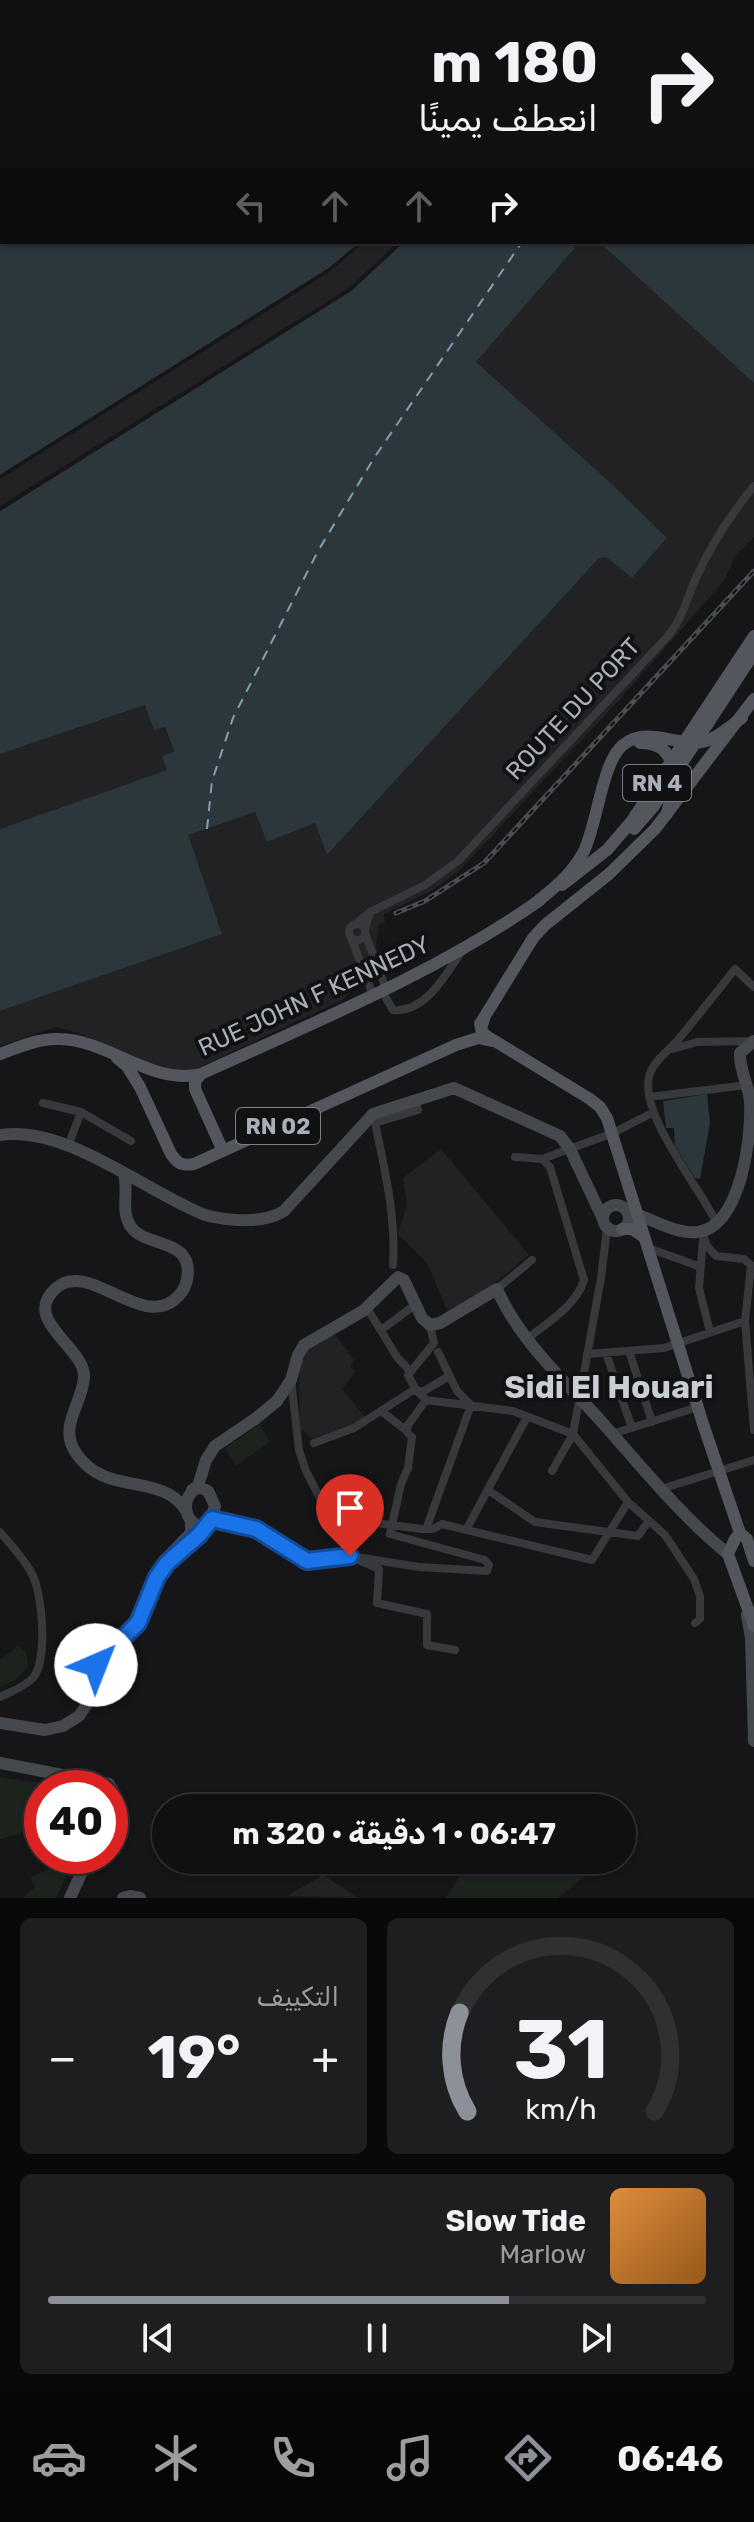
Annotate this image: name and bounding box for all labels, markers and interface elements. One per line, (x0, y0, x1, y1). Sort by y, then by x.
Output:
text: 180 m (431, 30, 598, 96)
icon: right (626, 32, 730, 136)
text: انعطف يمينًا (418, 97, 598, 140)
icon: left (229, 184, 273, 228)
icon: ahead (313, 184, 357, 228)
icon: ahead (397, 184, 441, 228)
icon: right (481, 184, 525, 228)
street label: ROUTE DU PORT (500, 632, 646, 786)
road number: RN 4 (623, 765, 691, 801)
street label: RUE JOHN F KENNEDY (194, 930, 434, 1062)
road number: RN 02 (236, 1108, 320, 1144)
district label: Sidi El Houari (504, 1368, 714, 1406)
pin (316, 1474, 384, 1556)
icon: arrive (328, 1486, 372, 1530)
position arrow (54, 1623, 138, 1707)
speed limit sign: 40 (24, 1770, 128, 1874)
text: 06:47 · 1 دقيقة · 320 m (232, 1816, 556, 1852)
text: التكييف (257, 1982, 339, 2013)
text: 31 (513, 2000, 608, 2099)
text: 19° (148, 2022, 241, 2093)
text: − (48, 2032, 77, 2084)
text: + (312, 2032, 339, 2084)
text: km/h (525, 2092, 596, 2126)
text: Slow Tide (446, 2203, 586, 2239)
text: Marlow (499, 2239, 586, 2270)
icon: previous (136, 2316, 180, 2360)
icon: pause (355, 2316, 399, 2360)
icon: next (574, 2316, 618, 2360)
icon: car (31, 2430, 87, 2486)
icon: climate (148, 2430, 204, 2486)
icon: phone (265, 2430, 321, 2486)
icon: music (382, 2430, 438, 2486)
icon: directions (500, 2430, 556, 2486)
text: 06:46 (617, 2437, 723, 2480)

